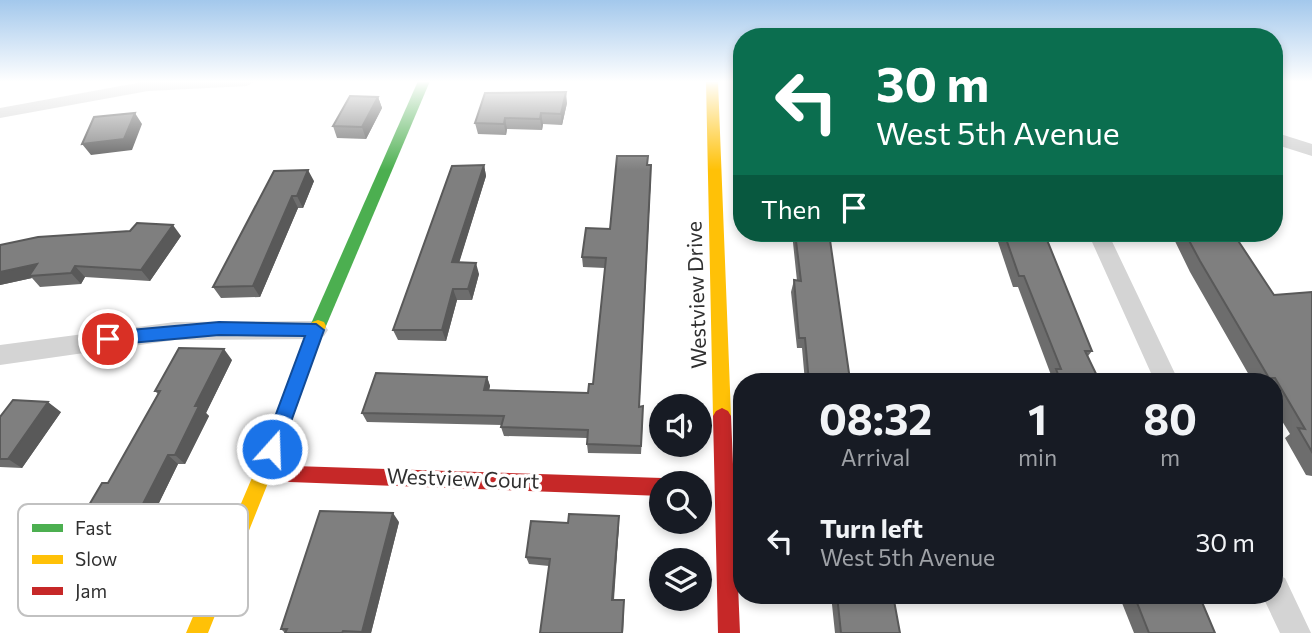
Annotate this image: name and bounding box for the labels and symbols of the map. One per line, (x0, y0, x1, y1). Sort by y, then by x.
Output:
street label: Westview Drive (680, 221, 711, 369)
pin (78, 309, 138, 369)
position arrow (235, 412, 309, 486)
street label: Westview Court (386, 462, 540, 493)
legend (18, 504, 248, 616)
text: Fast (75, 516, 112, 539)
text: Slow (75, 547, 117, 570)
text: Jam (75, 579, 107, 602)

